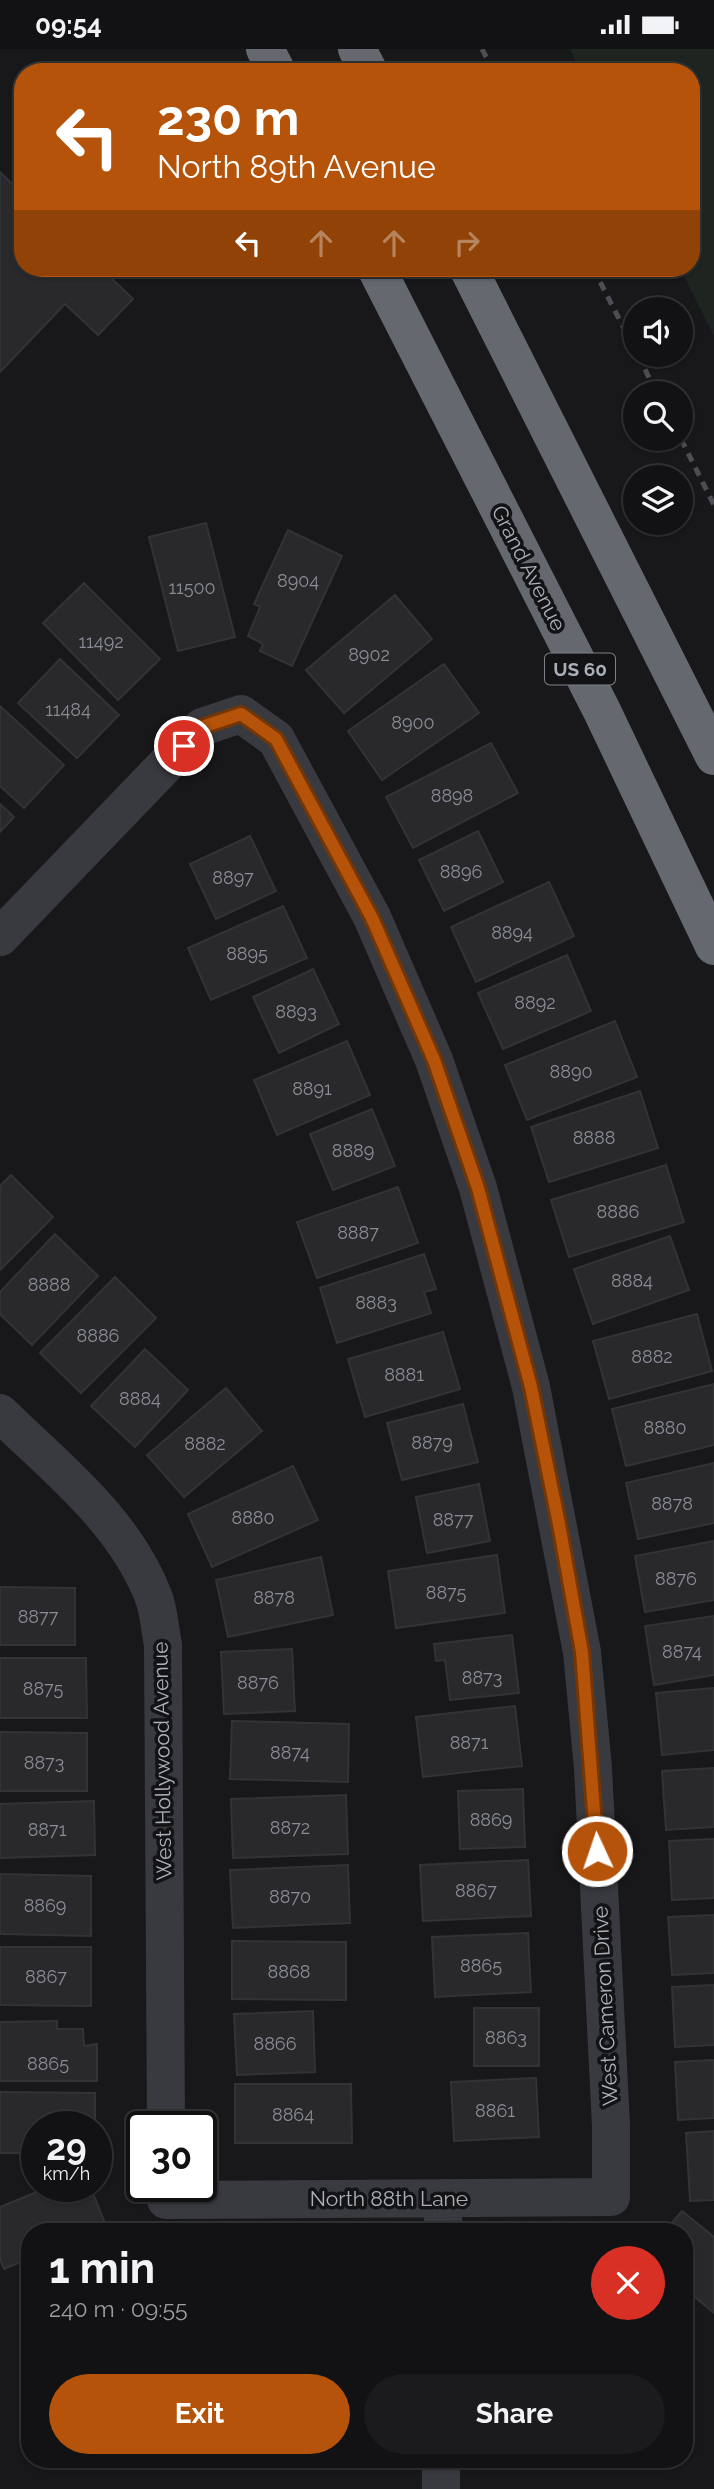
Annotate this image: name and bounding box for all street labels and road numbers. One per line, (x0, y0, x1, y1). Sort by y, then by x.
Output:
street label: Grand Avenue (487, 501, 571, 635)
road number: US 60 (545, 653, 615, 685)
street label: West Hollywood Avenue (147, 1641, 177, 1881)
street label: West Cameron Drive (587, 1905, 623, 2107)
street label: North 88th Lane (310, 2186, 468, 2211)

